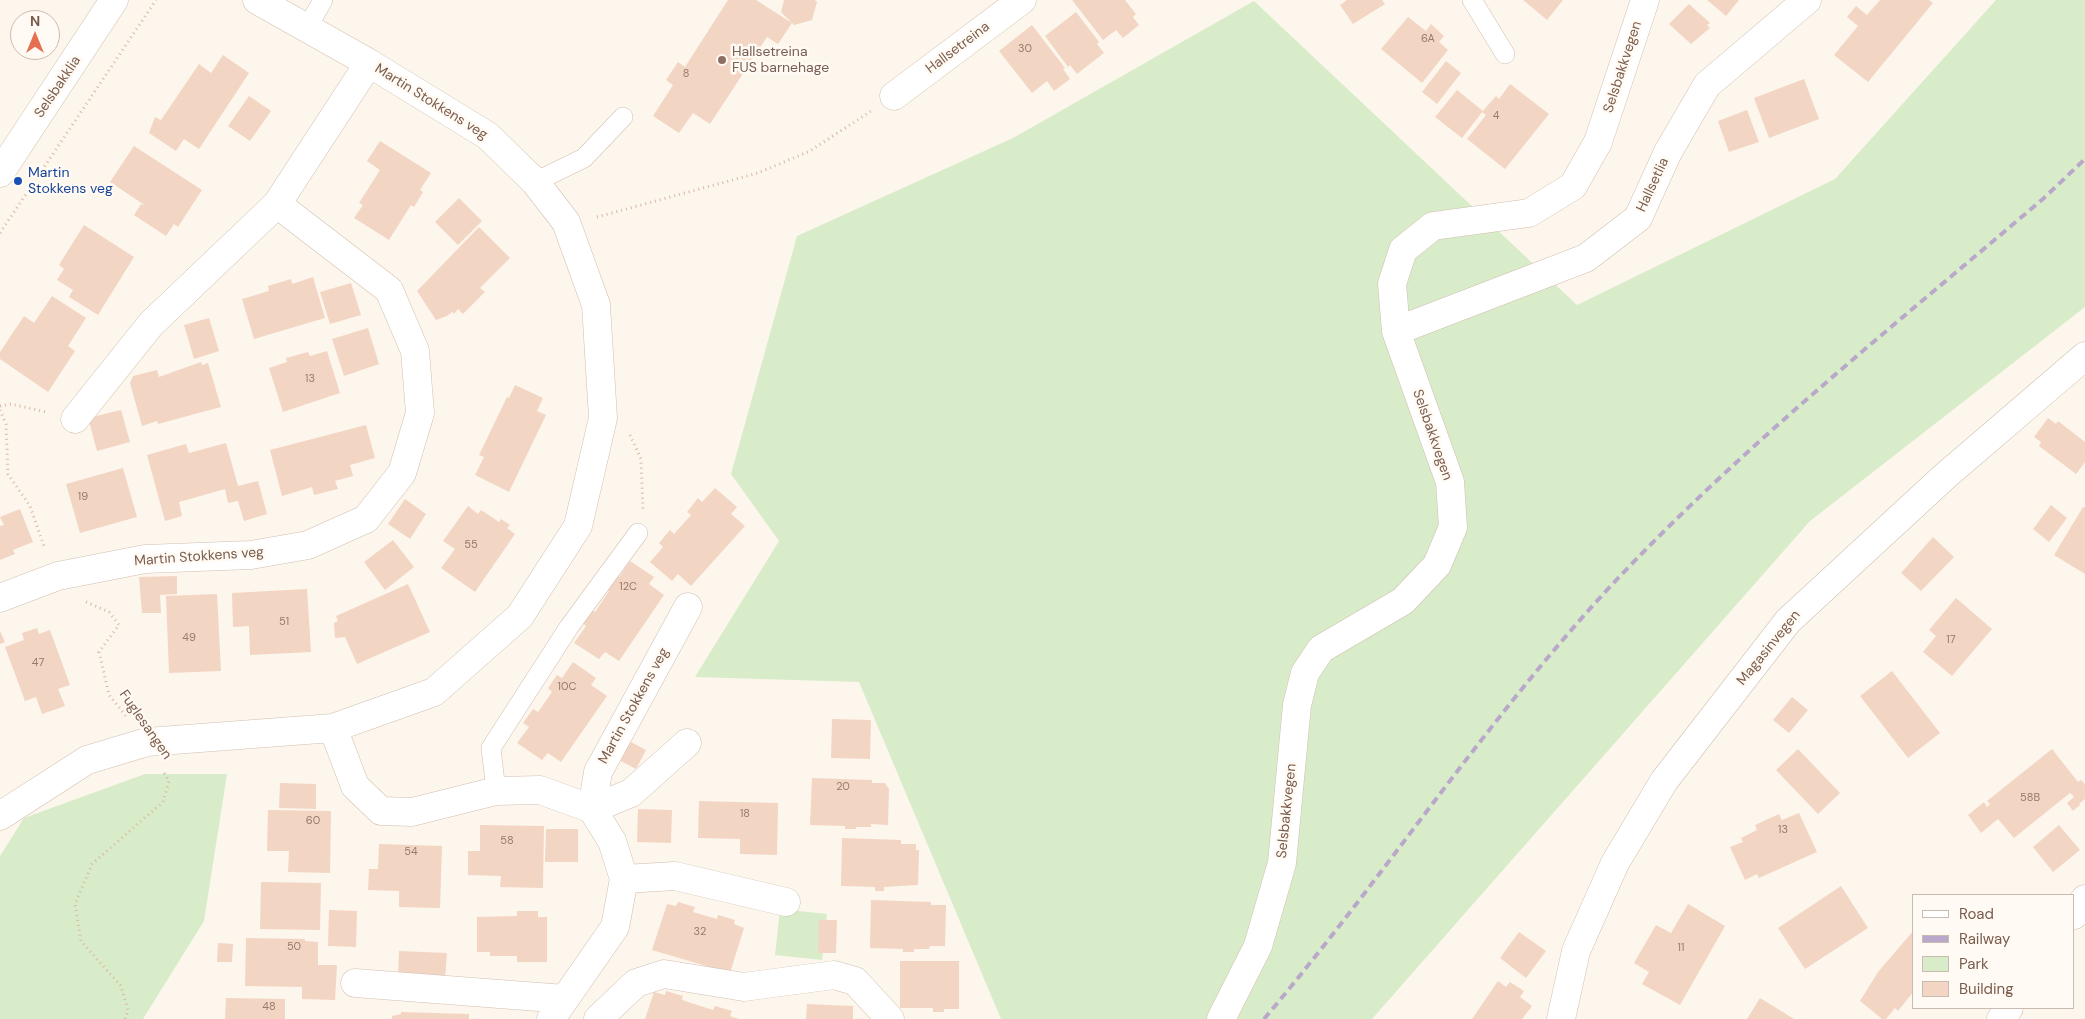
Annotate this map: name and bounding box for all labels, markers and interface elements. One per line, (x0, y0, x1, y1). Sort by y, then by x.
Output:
north arrow (10, 10, 60, 60)
text: N (30, 12, 40, 30)
street label: Hallsetreina (923, 19, 993, 77)
street label: Selsbakkvegen (1600, 19, 1646, 115)
house number: 6A (1421, 32, 1435, 46)
house number: 30 (1018, 42, 1032, 56)
place label: Hallsetreina FUS barnehage (732, 44, 829, 76)
street label: Selsbakklia (31, 53, 85, 121)
marker: Hallsetreina FUS barnehage (716, 54, 728, 66)
street label: Martin Stokkens veg (371, 60, 491, 144)
house number: 8 (683, 67, 689, 81)
house number: 4 (1493, 109, 1499, 123)
street label: Hallsetlia (1633, 155, 1673, 215)
place label: Martin Stokkens veg (28, 165, 113, 198)
marker: Martin Stokkens veg (12, 175, 24, 187)
house number: 13 (305, 372, 315, 386)
street label: Selsbakkvegen (1409, 387, 1455, 483)
house number: 19 (78, 490, 88, 504)
house number: 55 (464, 538, 478, 552)
street label: Martin Stokkens veg (134, 544, 264, 570)
house number: 12C (619, 580, 637, 594)
street label: Magasinvegen (1734, 607, 1804, 689)
house number: 51 (279, 615, 289, 629)
house number: 49 (182, 631, 196, 645)
house number: 17 (1946, 633, 1956, 647)
street label: Martin Stokkens veg (595, 645, 673, 767)
house number: 47 (32, 656, 44, 670)
house number: 10C (558, 680, 576, 694)
street label: Fuglesangen (115, 687, 175, 763)
street label: Selsbakkvegen (1274, 763, 1300, 859)
house number: 20 (836, 780, 850, 794)
house number: 58B (2020, 791, 2040, 805)
house number: 18 (740, 807, 750, 821)
house number: 60 (306, 814, 320, 828)
house number: 13 (1778, 823, 1788, 837)
house number: 58 (500, 834, 514, 848)
house number: 54 (404, 845, 418, 859)
legend (1912, 894, 2075, 1009)
text: Road (1959, 904, 1994, 924)
house number: 32 (694, 925, 706, 939)
text: Railway (1959, 929, 2010, 949)
house number: 50 (287, 940, 301, 954)
house number: 11 (1678, 941, 1684, 955)
text: Park (1959, 954, 1989, 974)
text: Building (1959, 979, 2014, 999)
house number: 48 (262, 1000, 276, 1014)

